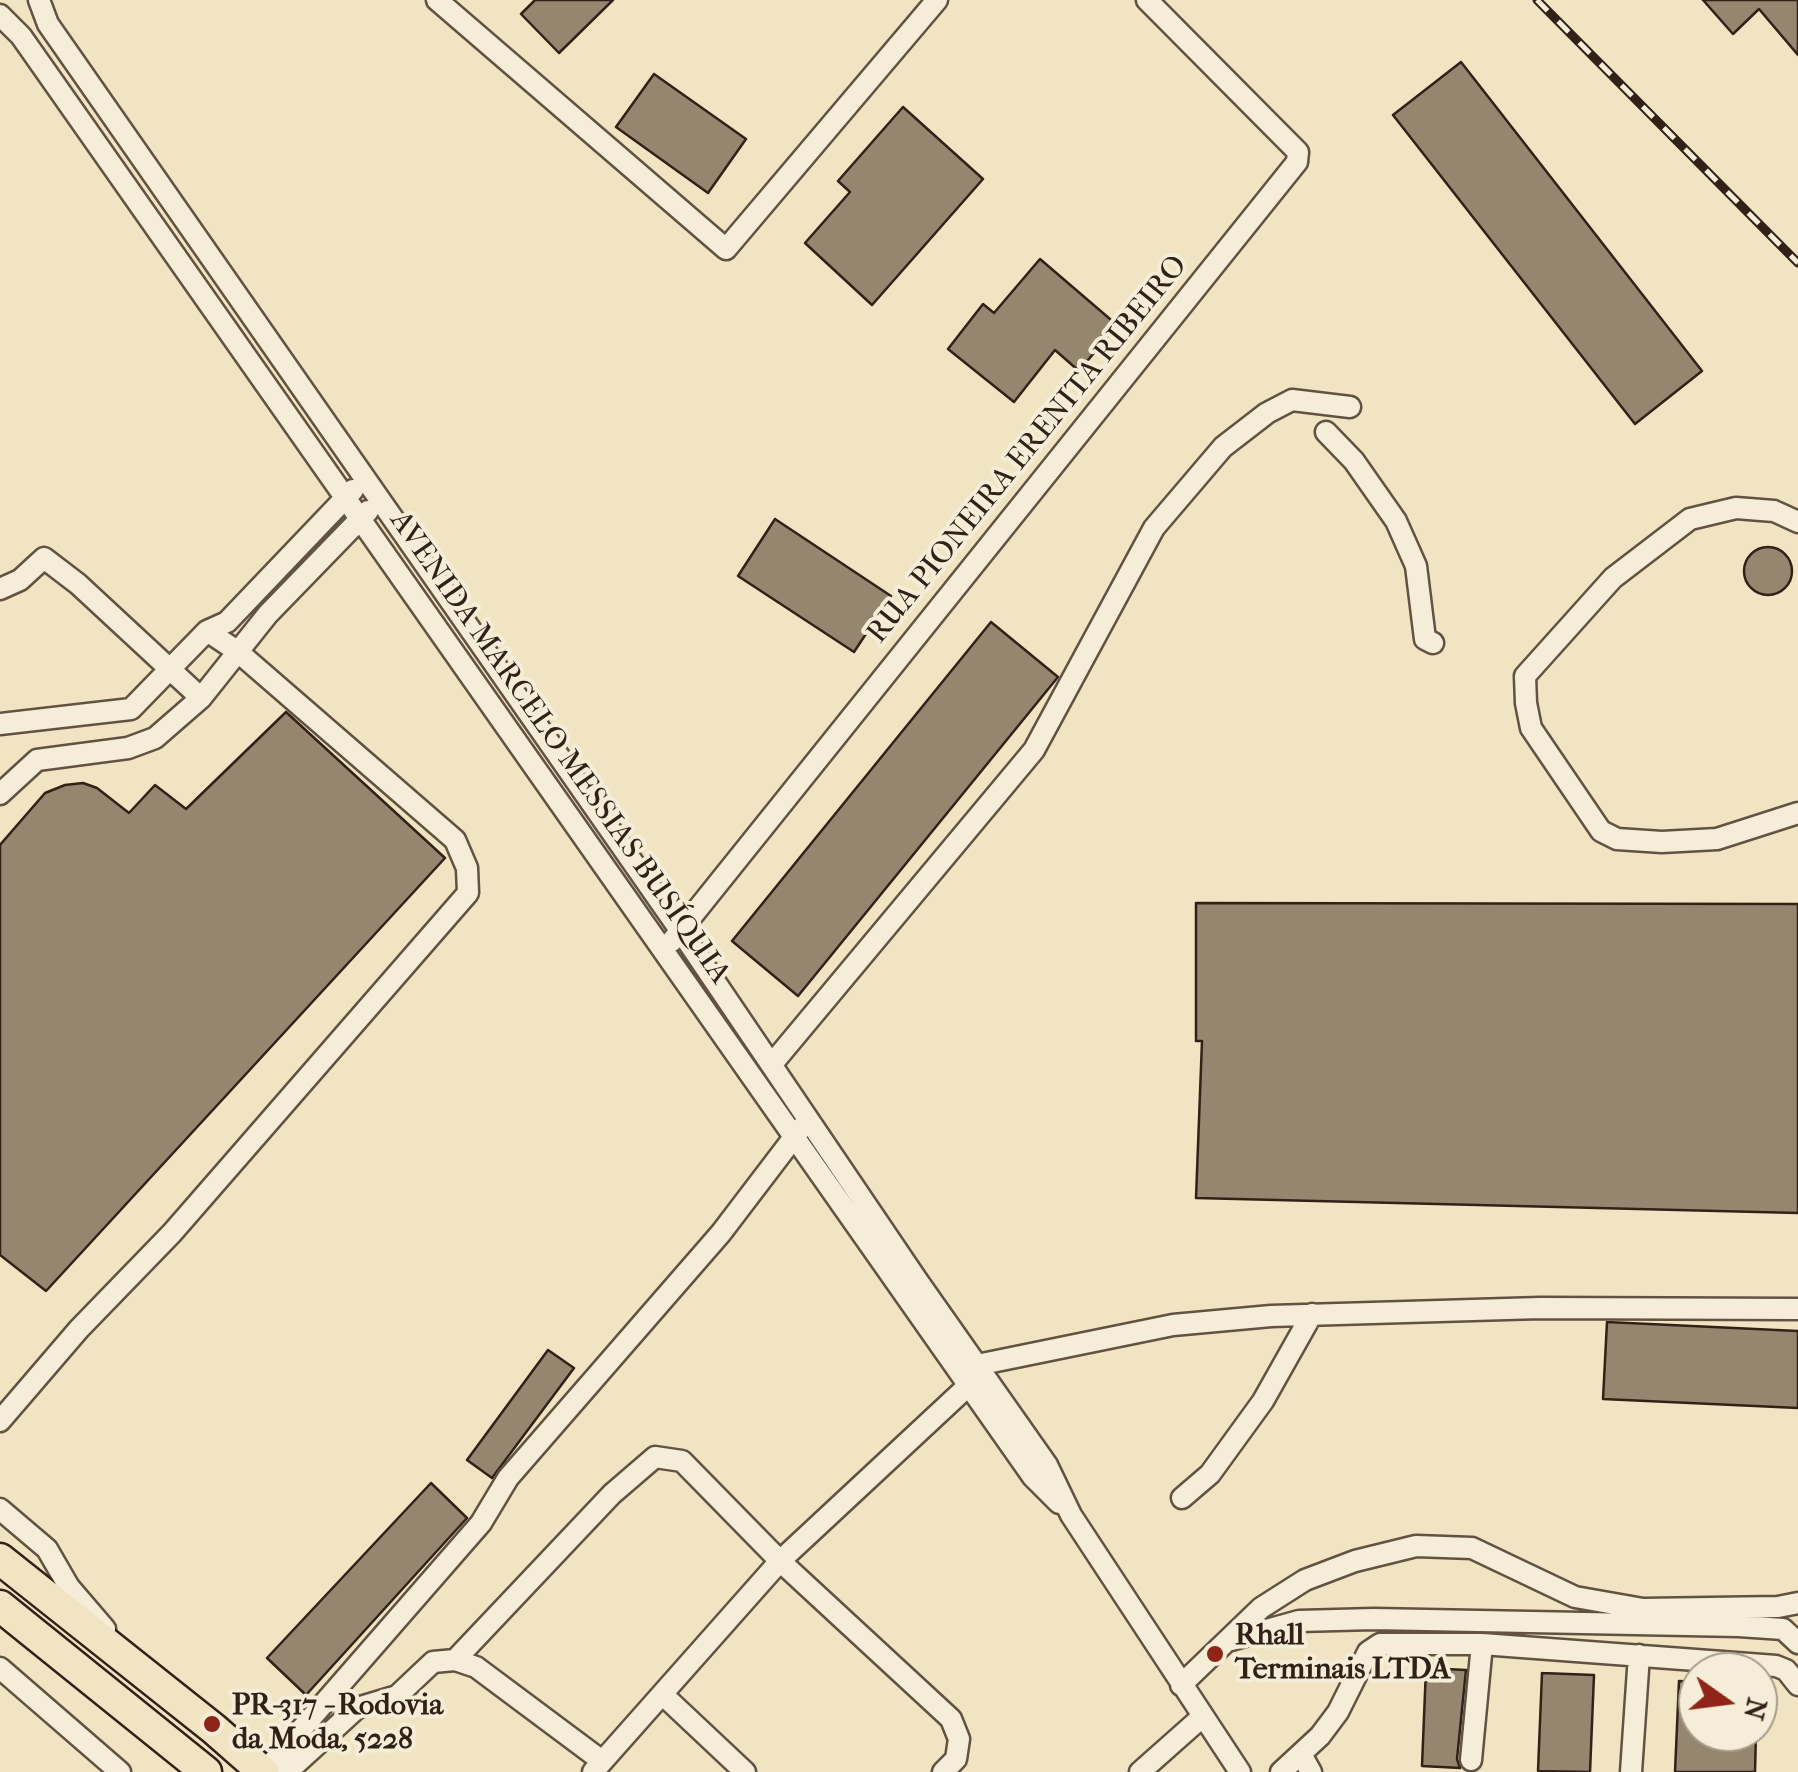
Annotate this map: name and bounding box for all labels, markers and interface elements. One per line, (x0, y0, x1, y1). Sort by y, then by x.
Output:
street label: RUA PIONEIRA ERENITA RIBEIRO (860, 249, 1196, 651)
street label: AVENIDA MARCELO MESSIAS BUSÍQUIA (381, 505, 737, 991)
place label: Rhall Terminais LTDA (1235, 1619, 1450, 1690)
marker: Rhall Terminais LTDA (1204, 1643, 1226, 1665)
north arrow (1678, 1652, 1778, 1752)
place label: PR-317 - Rodovia da Moda, 5228 (232, 1689, 443, 1760)
text: N (1737, 1695, 1774, 1723)
marker: PR-317 - Rodovia da Moda, 5228 (201, 1713, 223, 1735)

